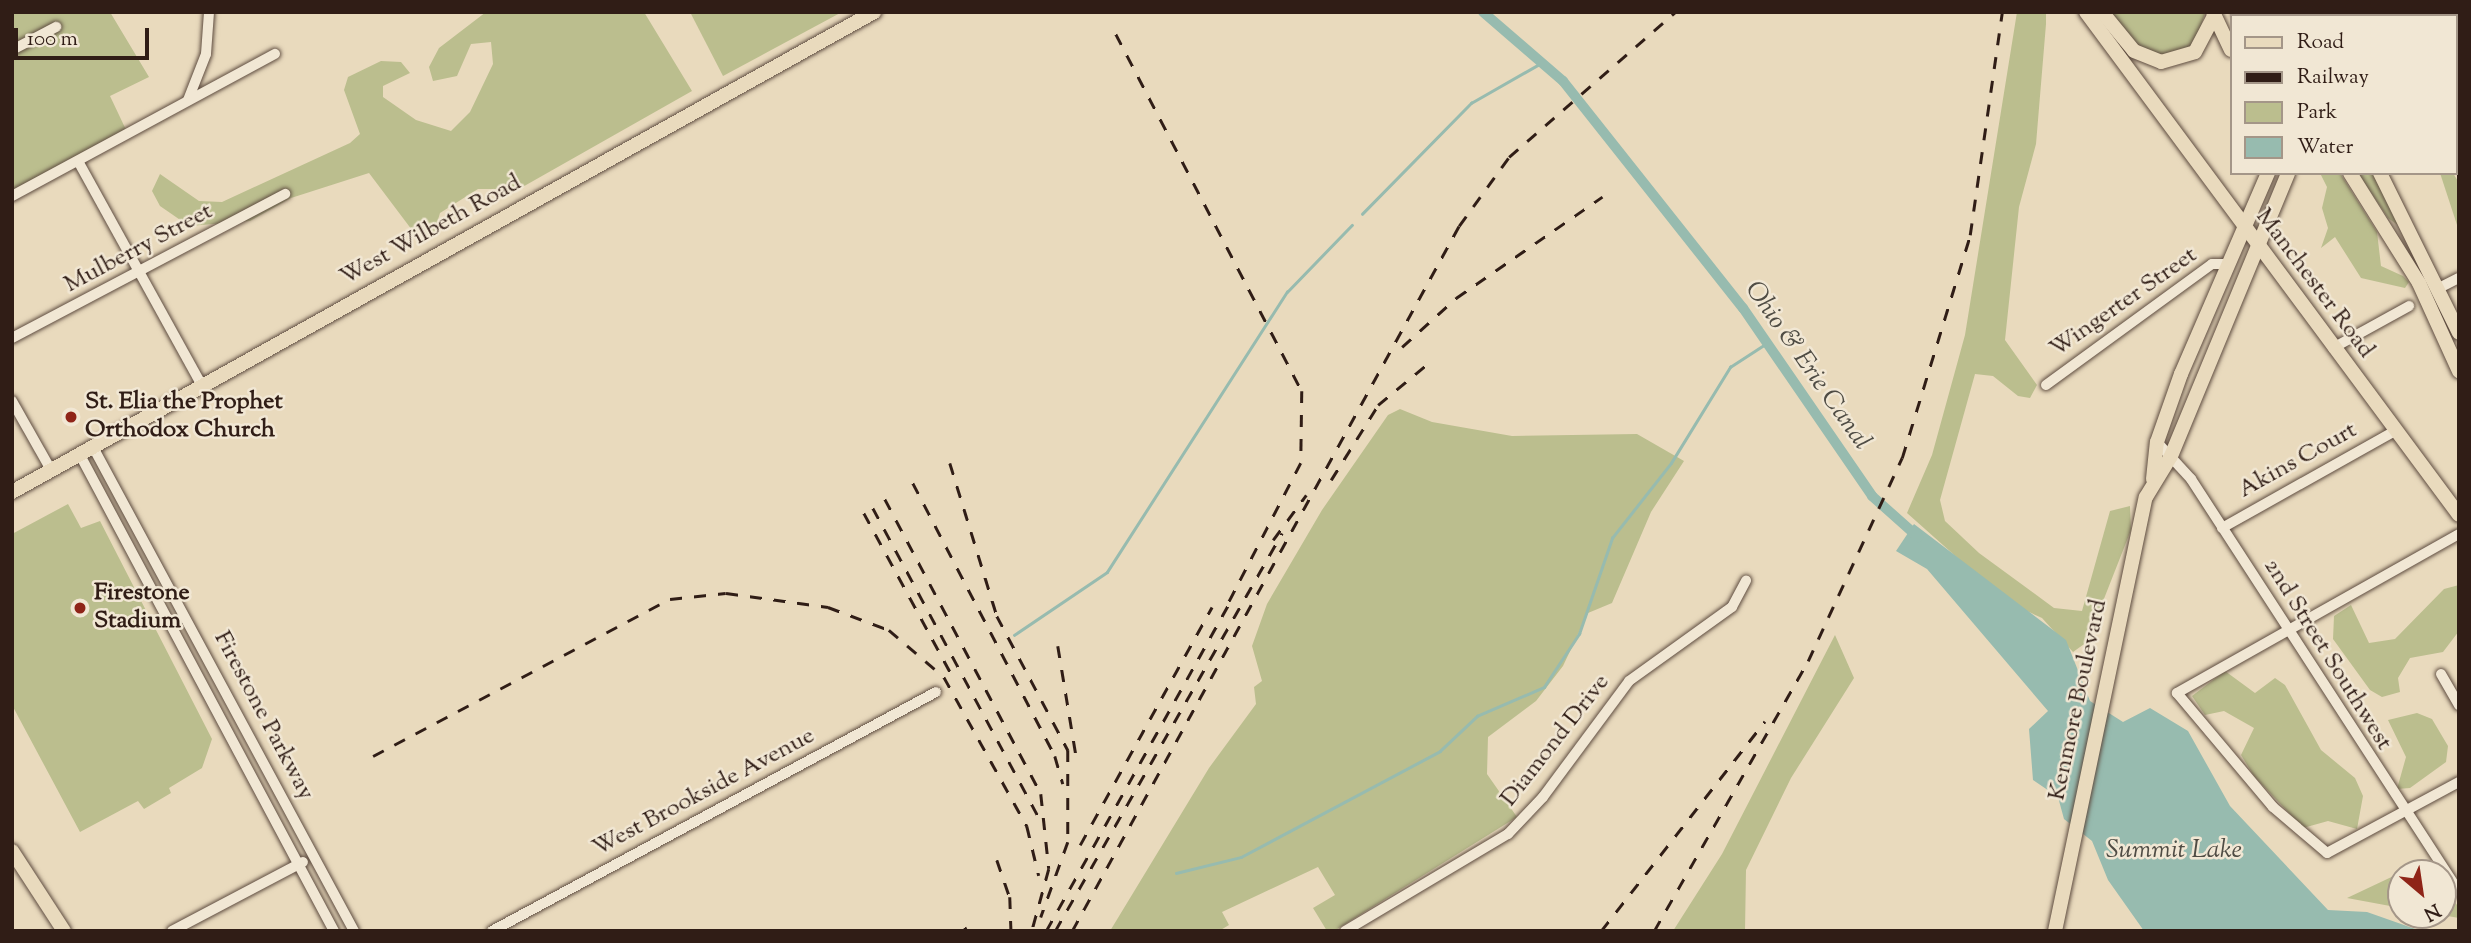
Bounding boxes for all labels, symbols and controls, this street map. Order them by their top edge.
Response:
scale bar [18,14,152,58]
legend [2230,14,2457,175]
text: 100 m [27,25,78,55]
text: Road [2297,28,2344,58]
text: Railway [2297,63,2369,93]
text: Park [2297,98,2337,128]
text: Water [2297,133,2353,163]
street label: West Wilbeth Road [335,169,527,293]
street label: Mulberry Street [60,198,218,300]
street label: Manchester Road [2248,204,2380,364]
street label: Wingerter Street [2045,242,2203,364]
water label: Ohio & Erie Canal [1737,276,1877,456]
place label: St. Elia the Prophet Orthodox Church [85,389,283,445]
marker: St. Elia the Prophet Orthodox Church [63,409,79,425]
street label: Akins Court [2234,417,2362,505]
street label: 2nd Street Southwest [2256,554,2398,756]
place label: Firestone Stadium [94,580,190,636]
street label: Kenmore Boulevard [2044,597,2114,803]
marker: Firestone Stadium [72,600,88,616]
street label: Firestone Parkway [206,627,320,805]
street label: Diamond Drive [1495,669,1617,813]
street label: West Brookside Avenue [588,722,820,864]
water label: Summit Lake [2106,835,2242,867]
north arrow [2387,859,2457,929]
text: N [2418,896,2445,927]

